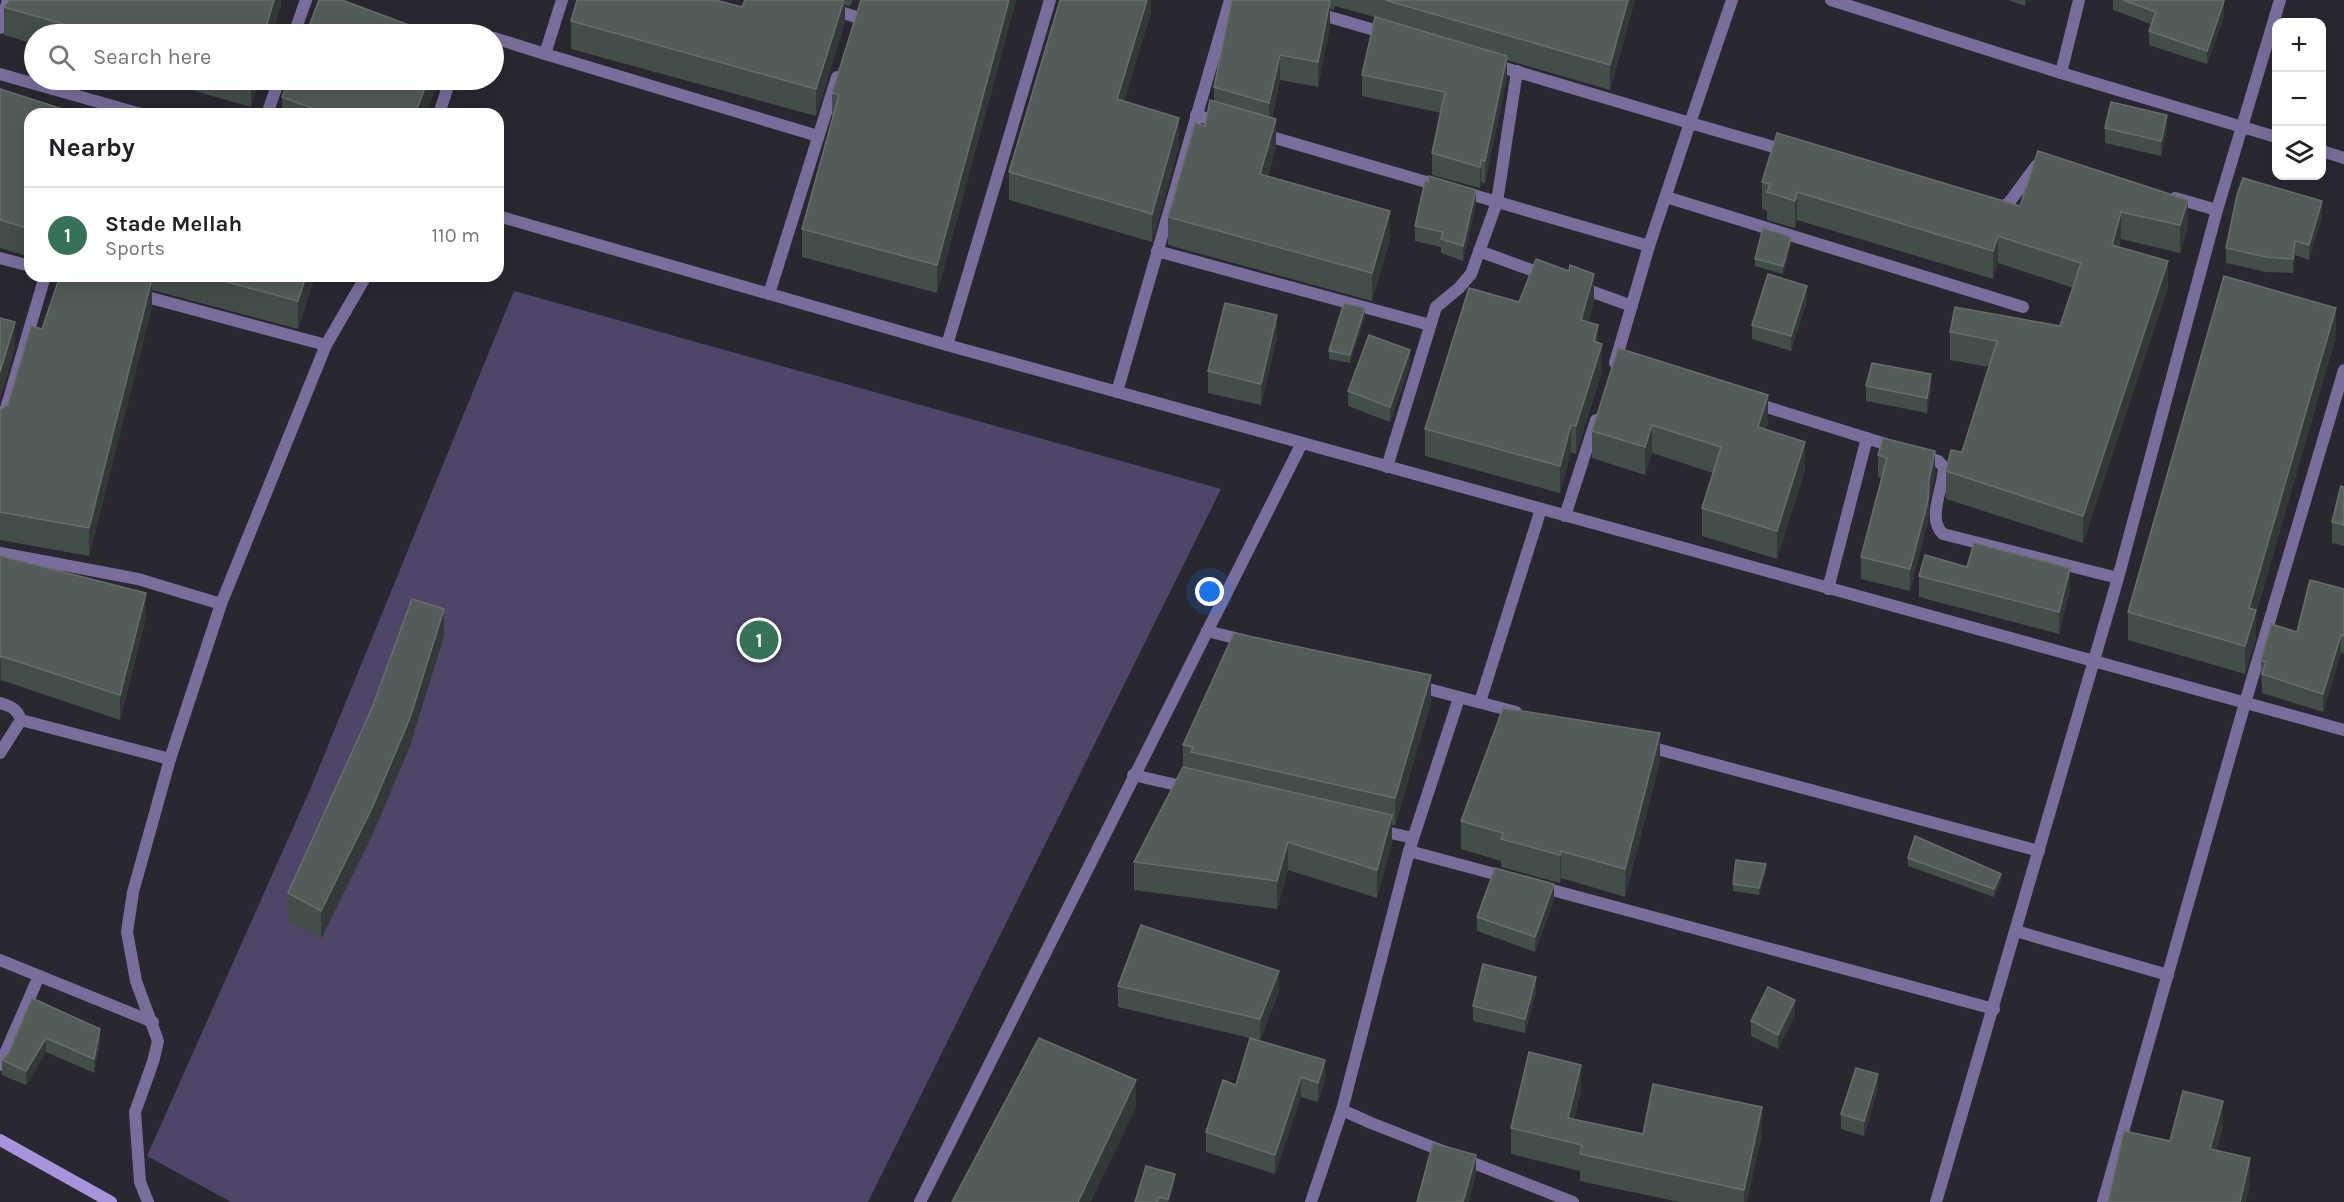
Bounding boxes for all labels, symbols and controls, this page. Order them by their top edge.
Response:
map controls [2272,18,2326,180]
button: + [2272,18,2326,72]
search box [24,24,504,90]
icon: search [45,41,78,74]
text: Search here [93,44,211,70]
button: − [2272,72,2326,126]
button: layers [2272,126,2326,180]
text: Nearby [48,132,135,163]
text: Stade Mellah [105,211,242,237]
text: 1 [64,224,71,247]
text: 110 m [431,224,480,247]
text: Sports [105,237,165,260]
your location [1195,577,1224,606]
pin: 1 [740,618,778,662]

